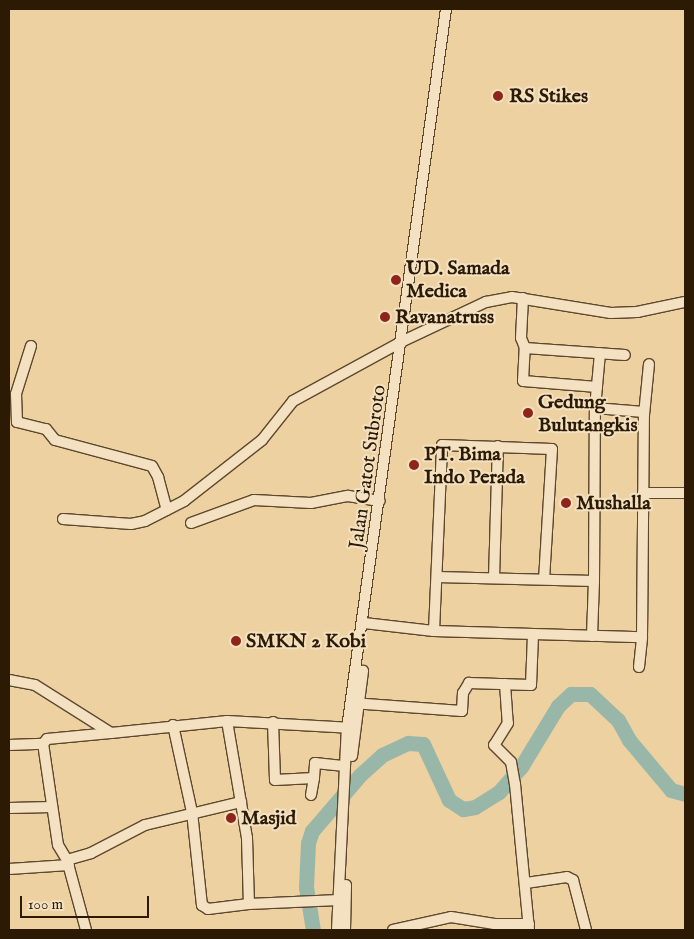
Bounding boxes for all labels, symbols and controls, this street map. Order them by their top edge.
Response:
place label: RS Stikes [509,84,588,108]
marker: RS Stikes [491,89,505,103]
place label: UD. Samada Medica [406,256,510,303]
marker: UD. Samada Medica [390,274,402,286]
place label: Ravanatruss [395,305,494,329]
marker: Ravanatruss [379,311,391,323]
street label: Jalan Gatot Subroto [345,383,391,551]
place label: Gedung Bulutangkis [538,390,637,437]
marker: Gedung Bulutangkis [522,407,534,419]
place label: PT. Bima Indo Perada [424,442,525,489]
marker: PT. Bima Indo Perada [408,459,420,471]
place label: Mushalla [576,491,651,515]
marker: Mushalla [560,497,572,509]
place label: SMKN 2 Kobi [246,629,366,653]
marker: SMKN 2 Kobi [230,635,242,647]
place label: Masjid [241,806,296,830]
marker: Masjid [225,812,237,824]
scale bar [22,886,151,918]
text: 100 m [28,895,63,914]

